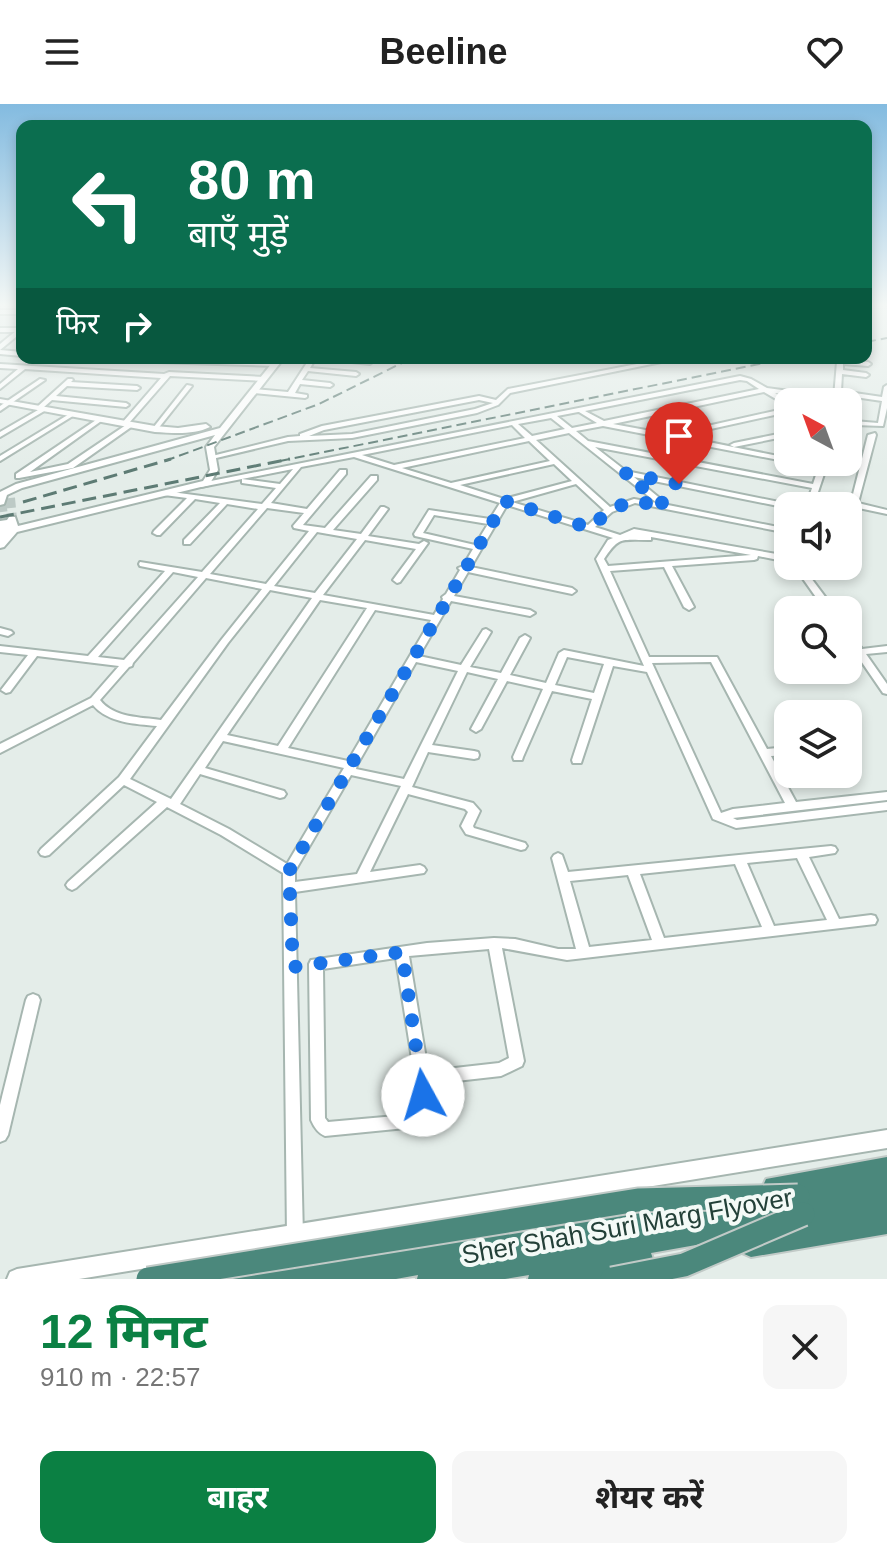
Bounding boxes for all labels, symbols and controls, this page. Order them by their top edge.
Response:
icon: menu [40,30,84,74]
icon: heart [803,30,847,74]
text: Beeline [379,31,508,72]
text: 80 m [188,148,316,211]
icon: left [56,152,160,256]
text: बाएँ मुड़ें [188,214,289,255]
icon: right [115,304,159,348]
text: फिर [56,307,99,340]
north arrow [774,388,862,476]
map controls [774,388,862,788]
pin [645,402,713,484]
icon: arrive [657,414,701,458]
button: sound [774,492,862,580]
button: search [774,596,862,684]
button: layers [774,700,862,788]
position arrow [381,1053,465,1137]
street label: Sher Shah Suri Marg Flyover [459,1182,795,1270]
text: 12 मिनट [40,1305,207,1358]
button: close [763,1305,847,1389]
text: 910 m · 22:57 [40,1362,200,1392]
button: बाहर [40,1451,436,1543]
button: शेयर करें [452,1451,847,1543]

